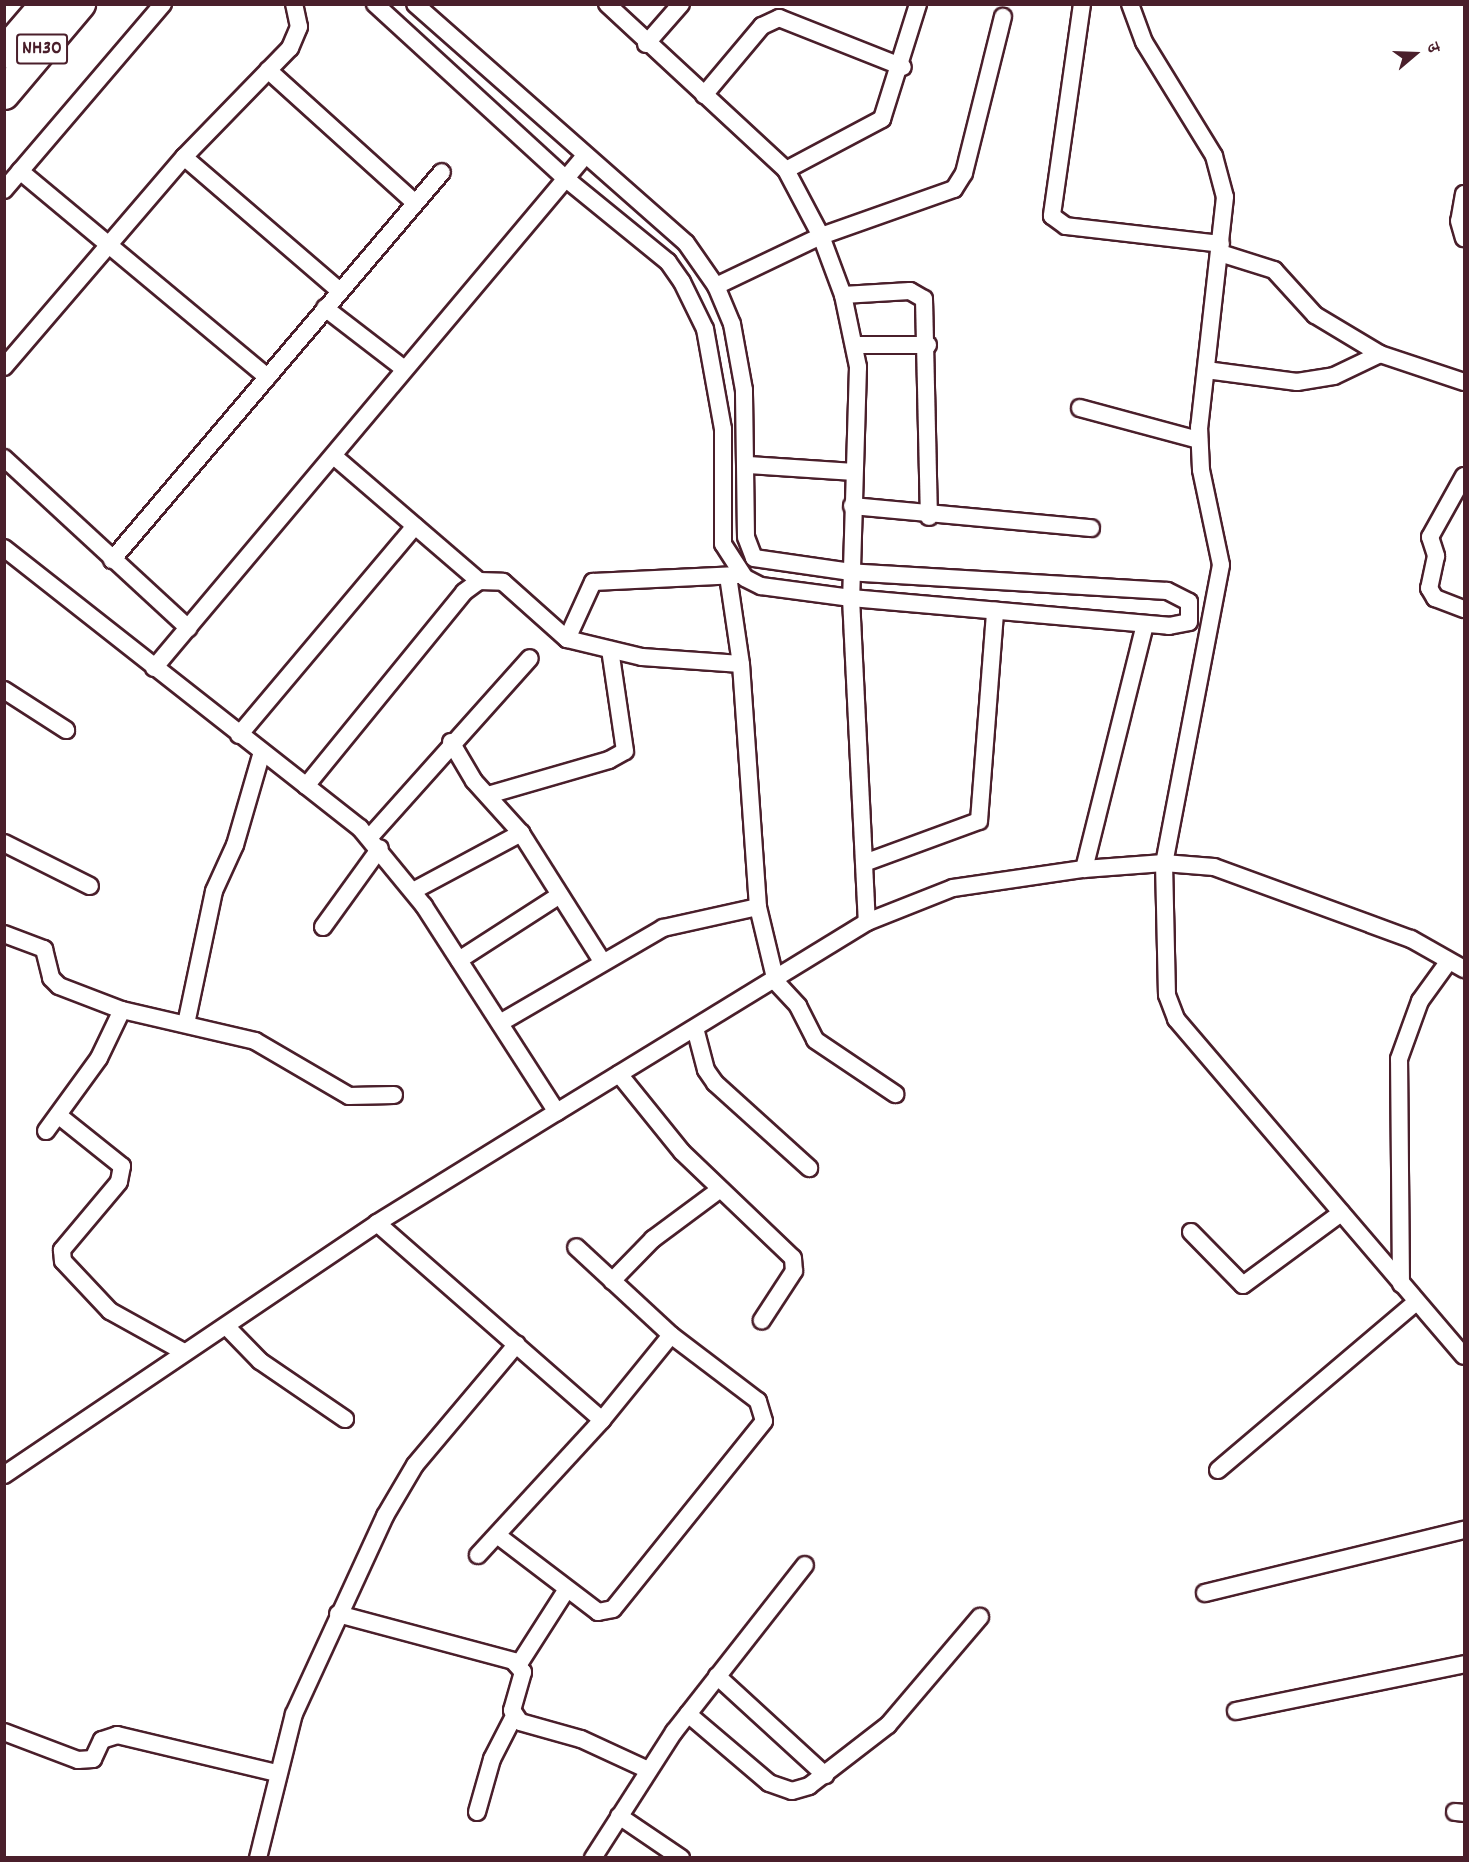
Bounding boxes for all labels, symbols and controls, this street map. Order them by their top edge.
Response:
north arrow [1385,24,1445,84]
road number: NH30 [15,32,69,66]
text: उ [1420,40,1445,56]

